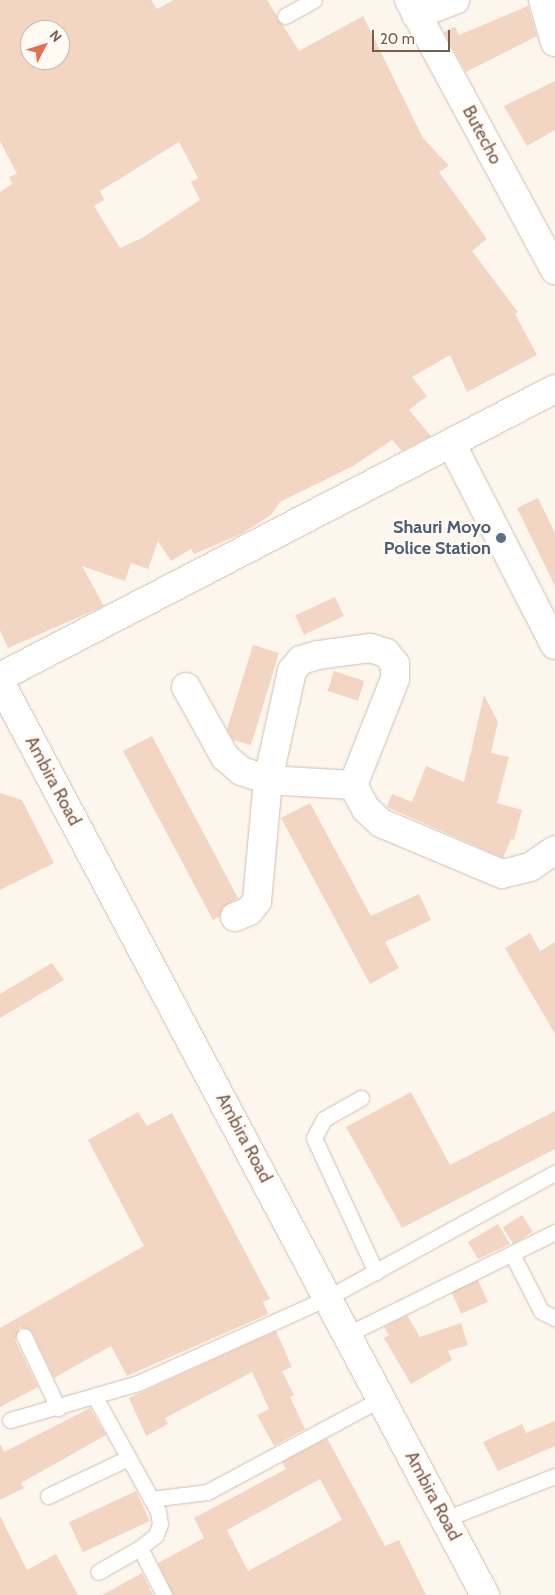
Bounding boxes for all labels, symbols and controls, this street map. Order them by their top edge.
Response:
north arrow [20,20,70,70]
scale bar [375,20,452,52]
text: N [46,26,66,46]
text: 20 m [380,30,415,48]
street label: Butecho [458,102,506,168]
place label: Shauri Moyo Police Station [384,517,491,560]
marker: Shauri Moyo Police Station [495,532,507,544]
street label: Ambira Road [20,733,86,829]
street label: Ambira Road [211,1090,277,1186]
street label: Ambira Road [400,1448,466,1544]

